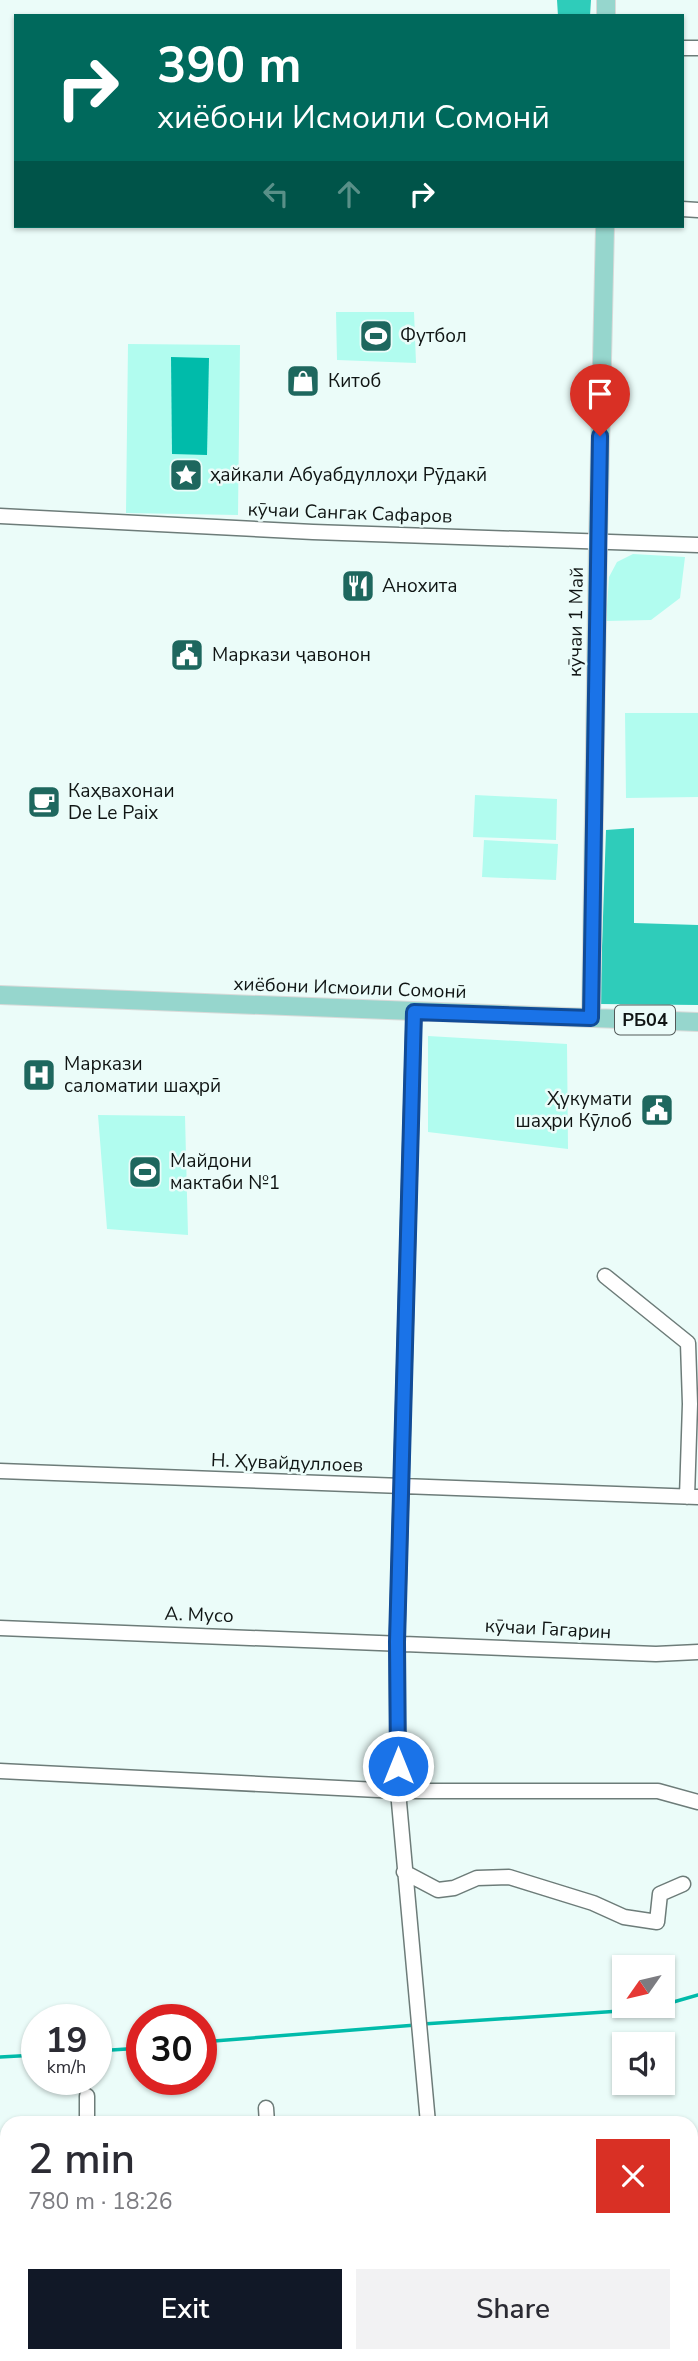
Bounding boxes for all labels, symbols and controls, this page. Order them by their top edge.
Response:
text: 390 m [157,32,301,99]
icon: right [42,42,133,133]
text: хиёбони Исмоили Сомонӣ [157,96,550,139]
icon: left [257,175,295,213]
icon: ahead [330,175,368,213]
icon: right [403,175,441,213]
sports icon: Футбол [357,317,395,355]
place label: Футбол [400,323,467,349]
shop icon: Китоб [284,362,322,400]
pin [570,364,630,436]
place label: Китоб [328,368,381,394]
icon: arrive [581,375,619,413]
place icon: ҳайкали Абуабдуллоҳи Рӯдакӣ [167,456,205,494]
place label: ҳайкали Абуабдуллоҳи Рӯдакӣ [210,462,487,488]
street label: кӯчаи Сангак Сафаров [247,496,453,530]
restaurant icon: Анохита [339,567,377,605]
street label: кӯчаи 1 Май [562,567,590,677]
place label: Анохита [382,573,458,599]
public building icon: Маркази ҷавонон [168,636,206,674]
place label: Маркази ҷавонон [212,642,371,668]
place label: Каҳвахонаи De Le Paix [68,778,175,826]
cafe icon: Каҳвахонаи De Le Paix [25,783,63,821]
street label: хиёбони Исмоили Сомонӣ [233,971,467,1005]
road number: РБ04 [615,1006,675,1035]
place label: Маркази саломатии шаҳрӣ [64,1051,221,1099]
hospital icon: Маркази саломатии шаҳрӣ [20,1056,58,1094]
place label: Ҳукумати шаҳри Кӯлоб [516,1086,632,1134]
public building icon: Ҳукумати шаҳри Кӯлоб [638,1091,676,1129]
place label: Майдони мактаби №1 [170,1148,280,1196]
sports icon: Майдони мактаби №1 [126,1153,164,1191]
street label: Н. Ҳувайдуллоев [211,1447,363,1479]
street label: А. Мусо [164,1601,234,1629]
street label: кӯчаи Гагарин [484,1613,612,1645]
position arrow [361,1729,435,1803]
north arrow [612,1955,676,2018]
map controls [612,1955,675,2095]
speed limit sign: 30 [126,2004,217,2095]
text: 19 [45,2017,88,2064]
button: sound [612,2032,675,2095]
text: km/h [47,2055,86,2079]
text: 2 min [28,2131,135,2188]
button: close [596,2139,670,2213]
text: 780 m · 18:26 [28,2186,173,2217]
button: Exit [28,2269,342,2349]
button: Share [356,2269,670,2349]

